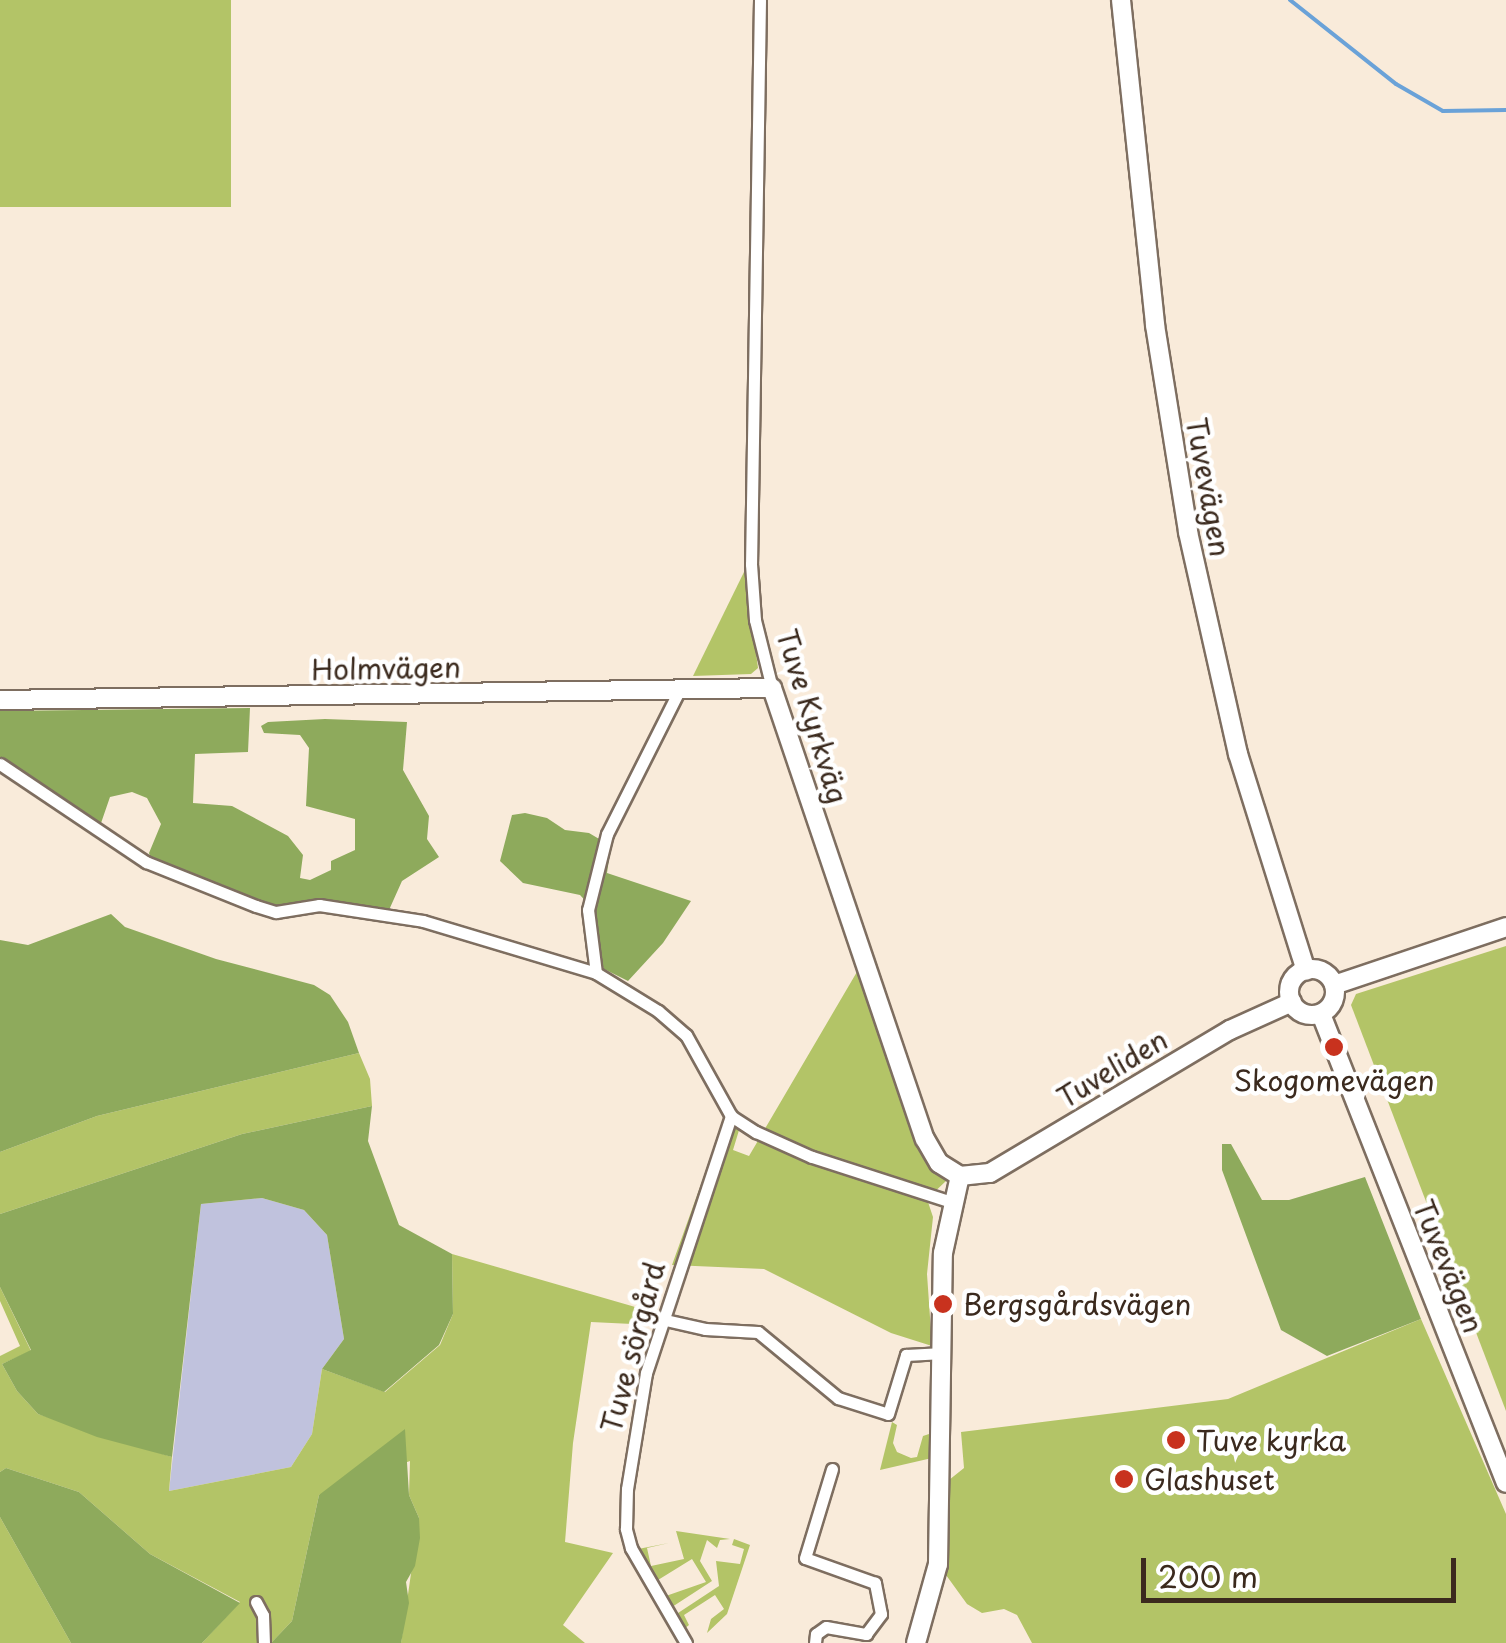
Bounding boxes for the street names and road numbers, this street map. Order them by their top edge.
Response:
street label: Tuvevägen [1180,415,1238,559]
street label: Tuve Kyrkväg [770,624,856,808]
street label: Holmvägen [311,650,461,686]
street label: Tuveliden [1051,1022,1173,1114]
street label: Tuvevägen [1407,1195,1491,1337]
street label: Tuve sörgård [593,1259,671,1435]

